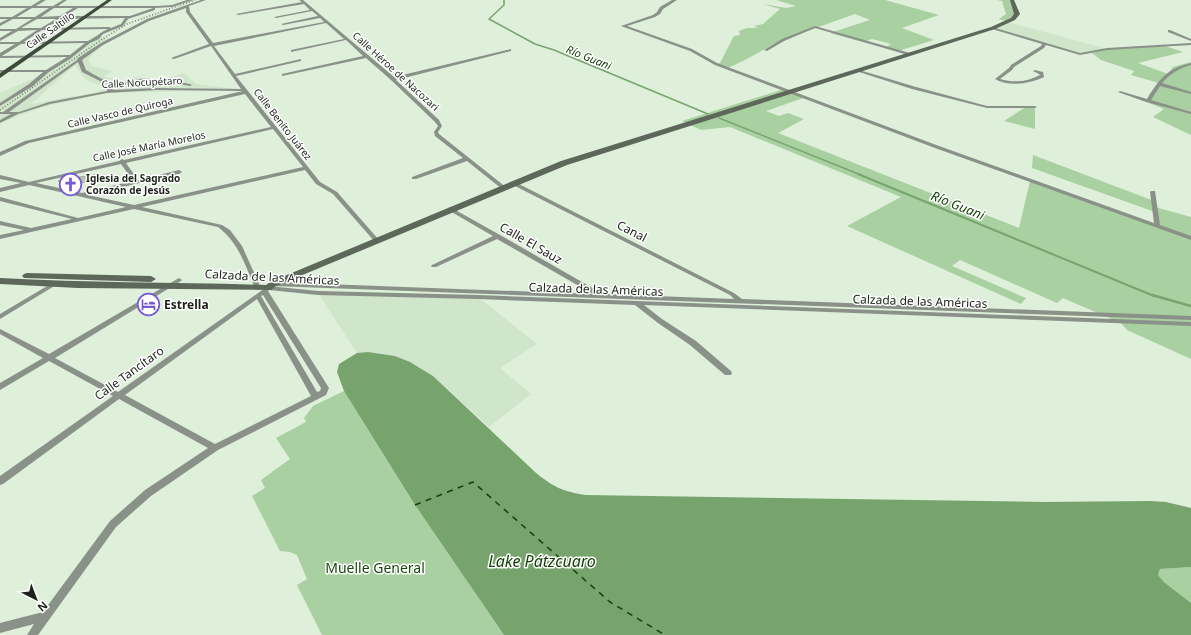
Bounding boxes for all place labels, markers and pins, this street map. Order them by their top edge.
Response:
church icon: Iglesia del Sagrado Corazón de Jesús [58,171,84,197]
place label: Iglesia del Sagrado Corazón de Jesús [86,171,180,197]
hotel icon: Estrella [135,291,161,317]
place label: Estrella [164,296,209,313]

